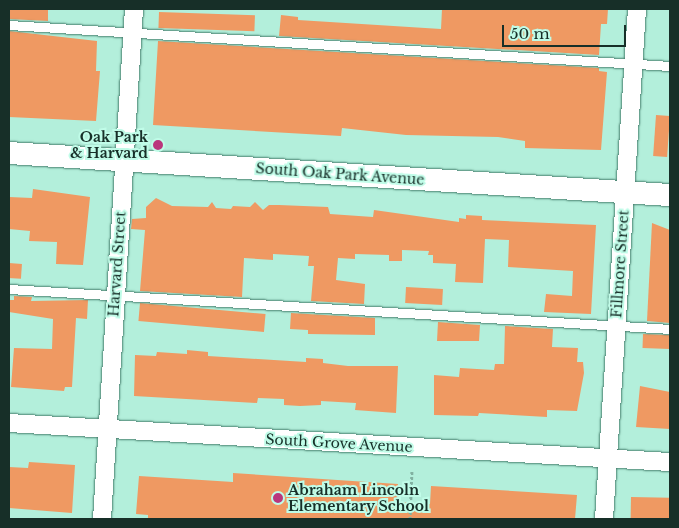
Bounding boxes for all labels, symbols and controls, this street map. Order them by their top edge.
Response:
scale bar [504,15,628,47]
text: 50 m [510,24,550,43]
place label: Oak Park & Harvard [70,129,148,162]
marker: Oak Park & Harvard [152,139,164,151]
street label: South Oak Park Avenue [255,160,425,188]
street label: Fillmore Street [608,209,632,319]
street label: Harvard Street [105,211,129,317]
street label: South Grove Avenue [265,431,413,455]
place label: Abraham Lincoln Elementary School [288,482,429,514]
marker: Abraham Lincoln Elementary School [272,492,284,504]

